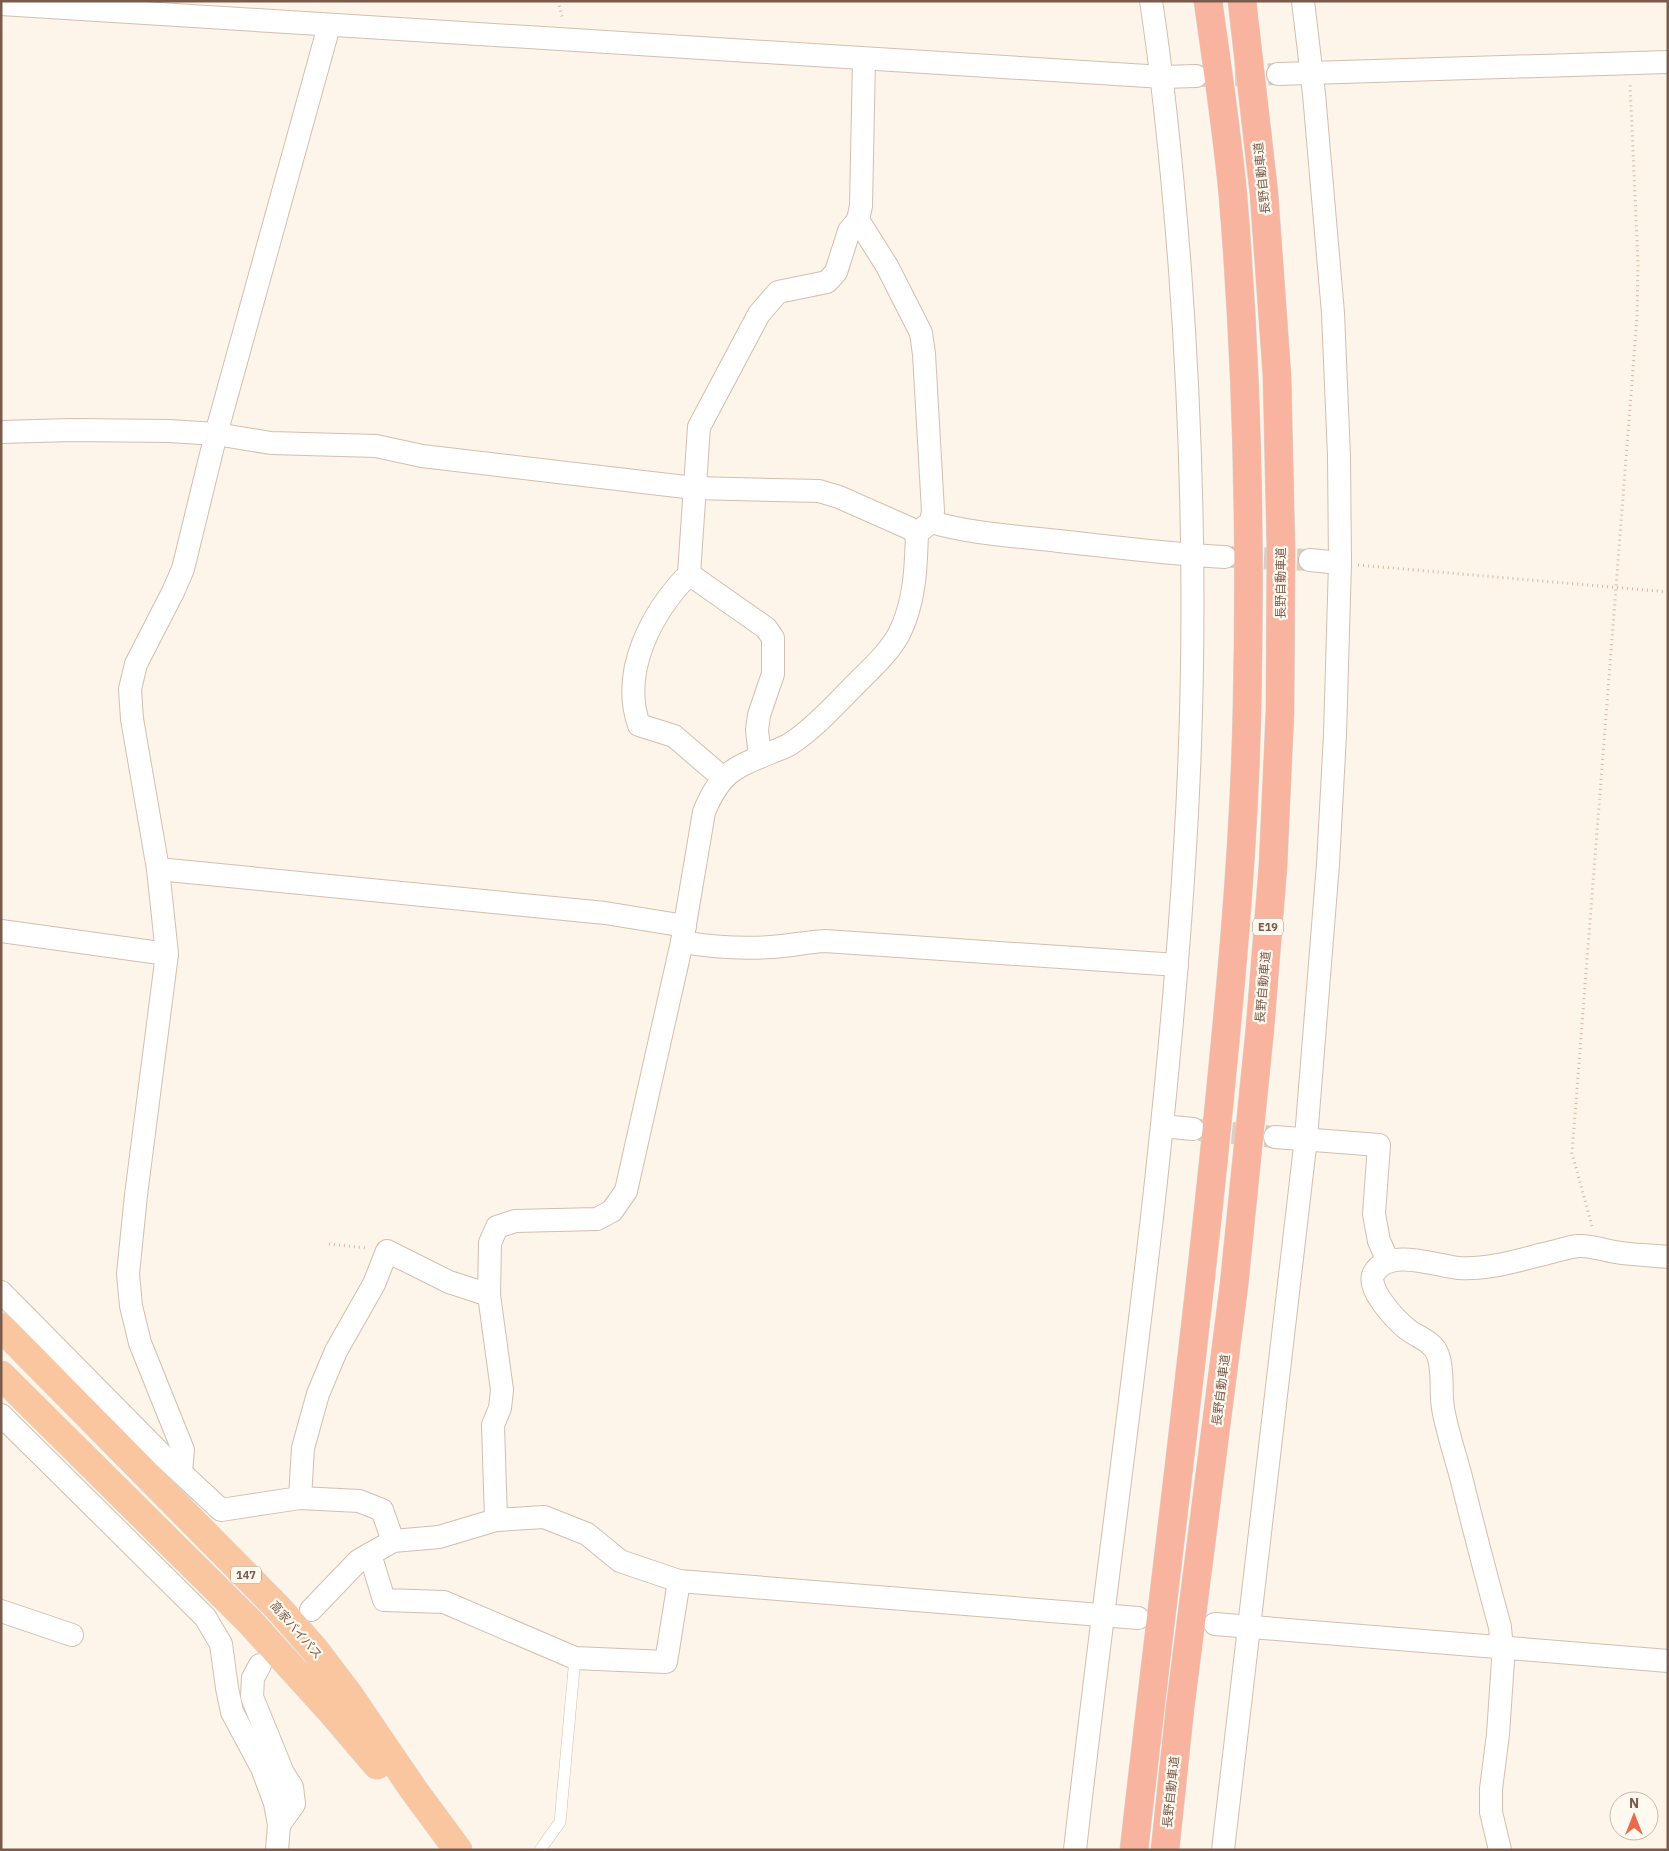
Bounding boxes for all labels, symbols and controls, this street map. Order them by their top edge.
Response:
street label: 長野自動車道 [1250,141,1273,215]
street label: 長野自動車道 [1273,547,1288,619]
road number: E19 [1253,919,1283,936]
street label: 長野自動車道 [1252,950,1273,1023]
street label: 長野自動車道 [1209,1353,1232,1427]
road number: 147 [231,1566,261,1584]
street label: 高家バイパス [267,1598,326,1662]
street label: 長野自動車道 [1159,1755,1182,1829]
north arrow [1609,1791,1659,1841]
text: N [1629,1794,1639,1812]

